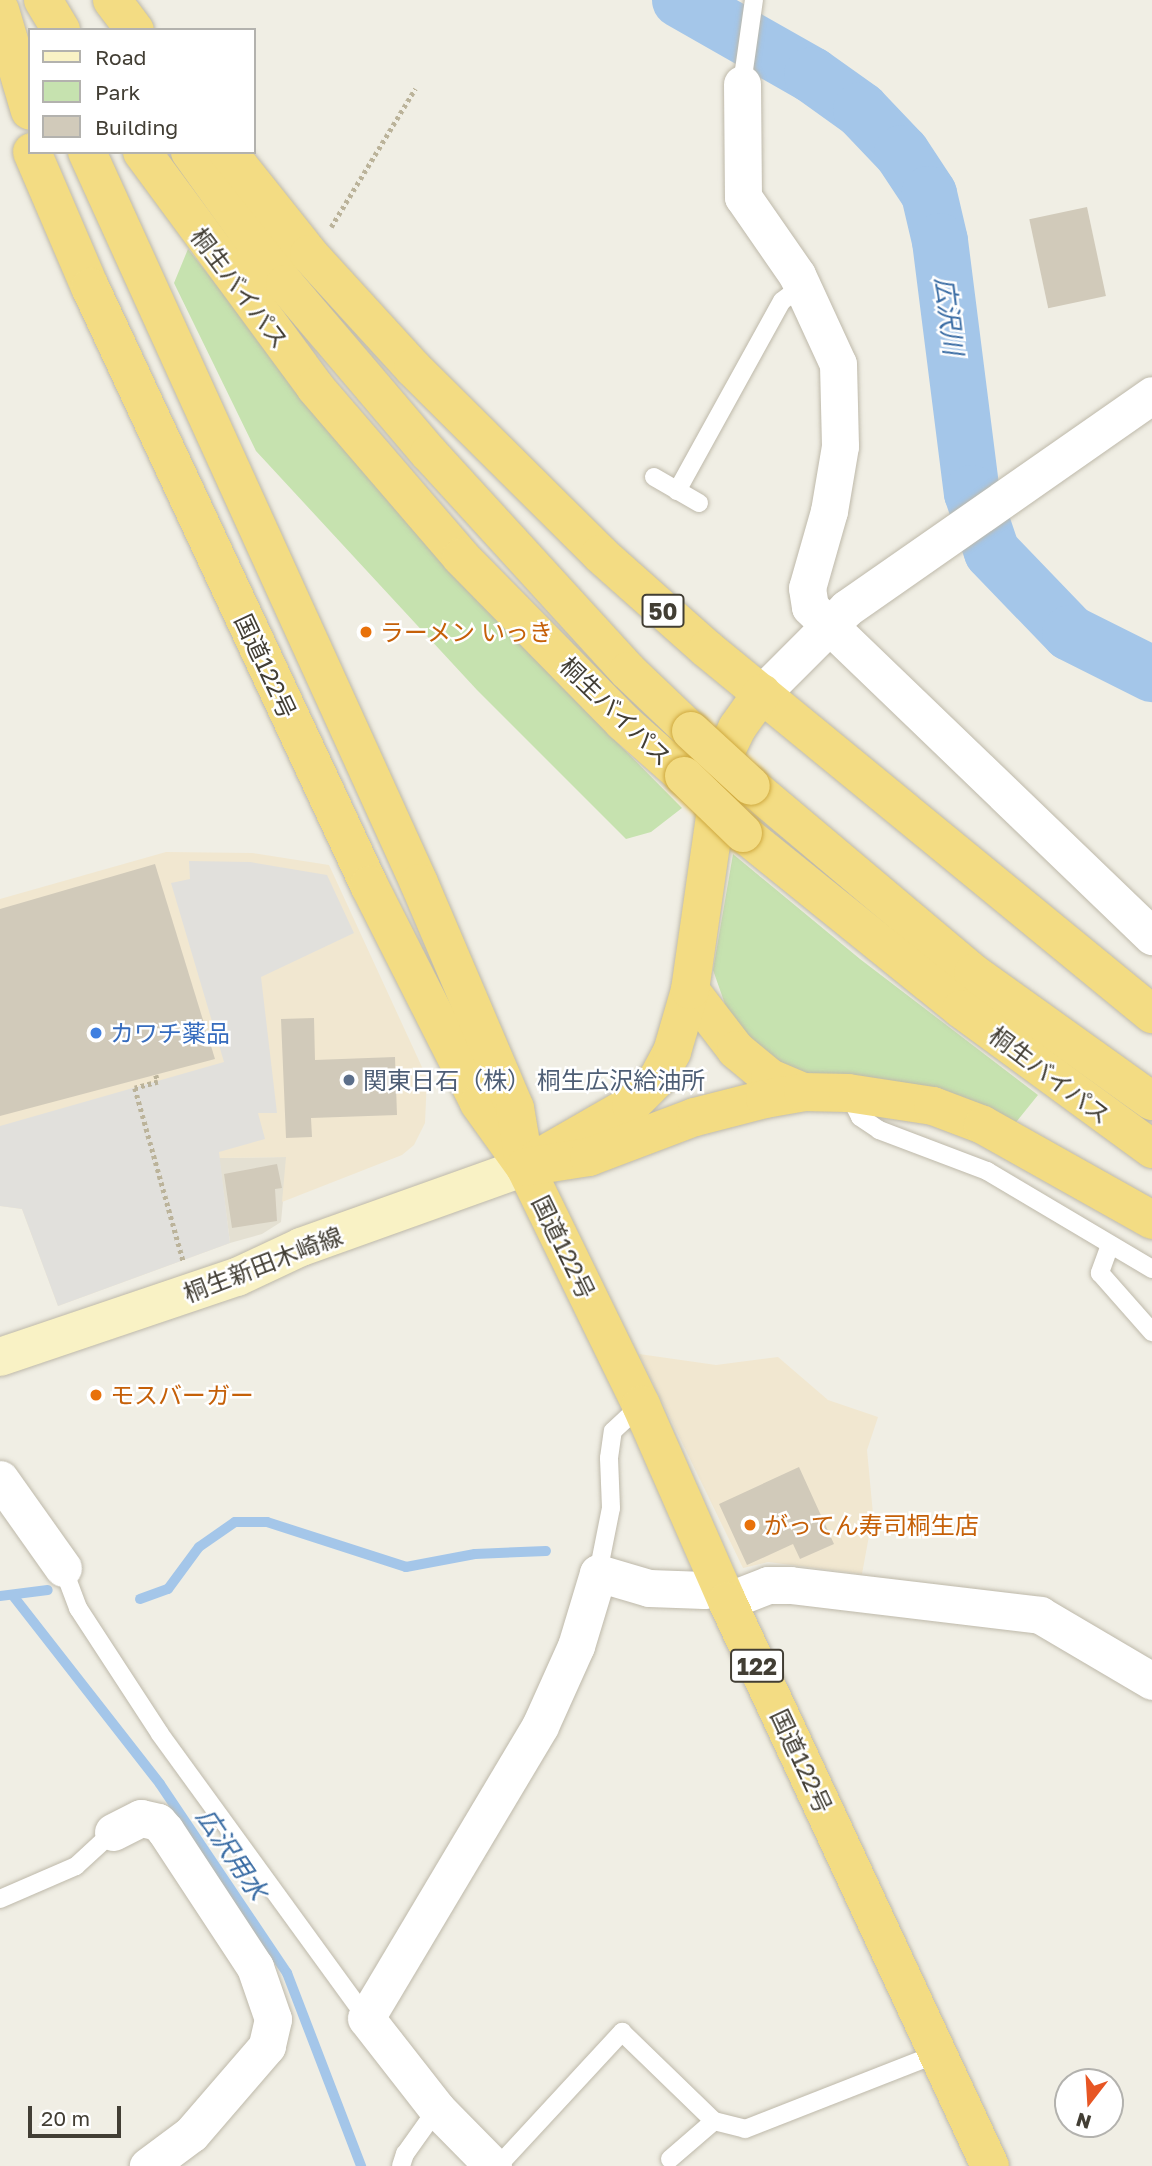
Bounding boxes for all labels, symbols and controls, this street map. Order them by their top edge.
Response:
legend [28,28,256,154]
text: Road [95,44,146,70]
text: Park [95,79,140,105]
text: Building [95,114,178,140]
street label: 桐生バイパス [185,222,295,354]
water label: 広沢川 [929,275,969,357]
road number: 50 [640,592,686,631]
street label: 国道122号 [229,609,303,723]
place label: ラーメン いっき [380,618,554,646]
marker: ラーメン いっき [358,624,374,640]
street label: 桐生バイパス [554,651,678,771]
place label: カワチ薬品 [110,1019,230,1047]
street label: 桐生バイパス [984,1020,1116,1130]
marker: カワチ薬品 [88,1025,104,1041]
place label: 関東日石（株） 桐生広沢給油所 [363,1066,705,1094]
marker: 関東日石（株） 桐生広沢給油所 [341,1072,357,1088]
street label: 国道122号 [527,1191,601,1303]
street label: 桐生新田木崎線 [179,1220,347,1308]
place label: モスバーガー [110,1381,254,1409]
marker: モスバーガー [88,1387,104,1403]
place label: がってん寿司桐生店 [764,1511,980,1539]
marker: がってん寿司桐生店 [742,1517,758,1533]
road number: 122 [729,1646,785,1686]
street label: 国道122号 [765,1704,839,1818]
water label: 広沢用水 [190,1802,274,1906]
north arrow [1054,2068,1124,2138]
scale bar [32,2092,124,2136]
text: 20 m [41,2105,90,2131]
text: N [1073,2109,1094,2135]

